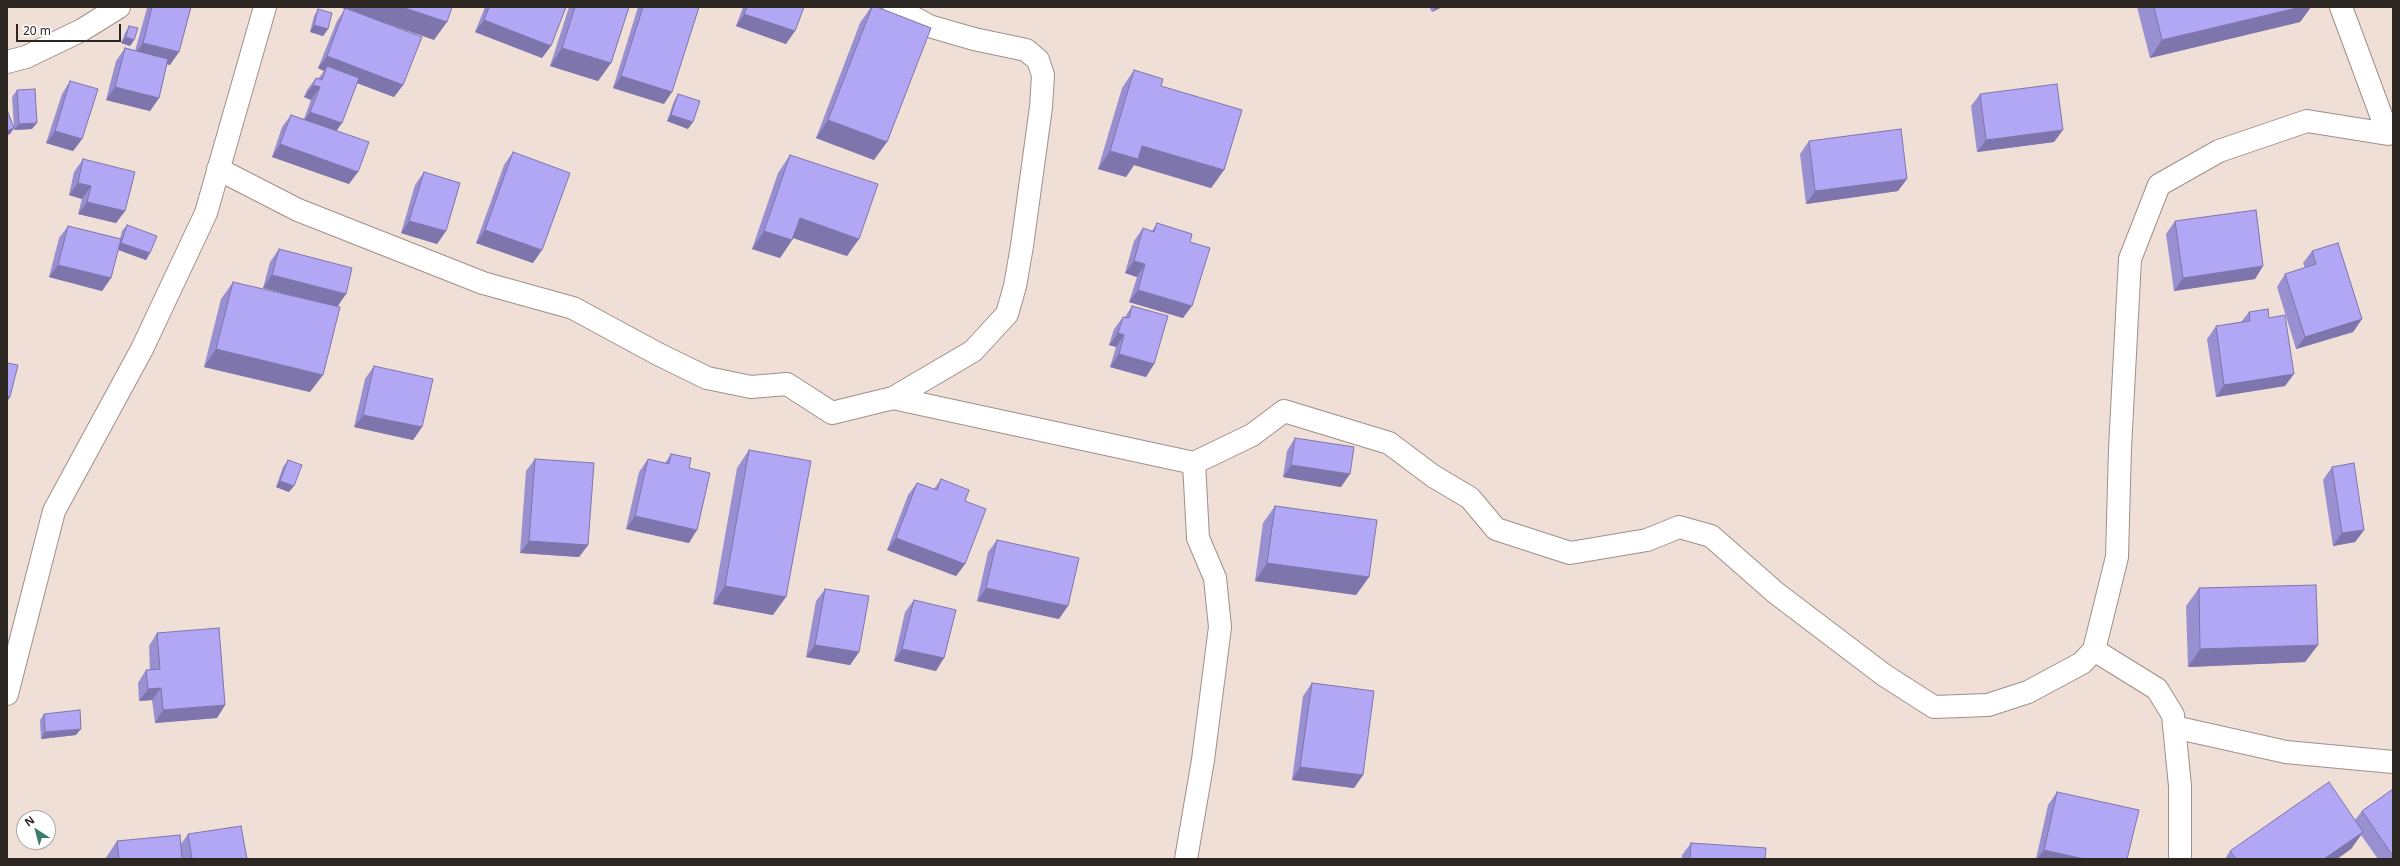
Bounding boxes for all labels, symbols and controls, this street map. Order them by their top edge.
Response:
scale bar [18,16,123,42]
text: 20 m [23,22,51,39]
north arrow [16,810,56,850]
text: N [21,812,37,829]

